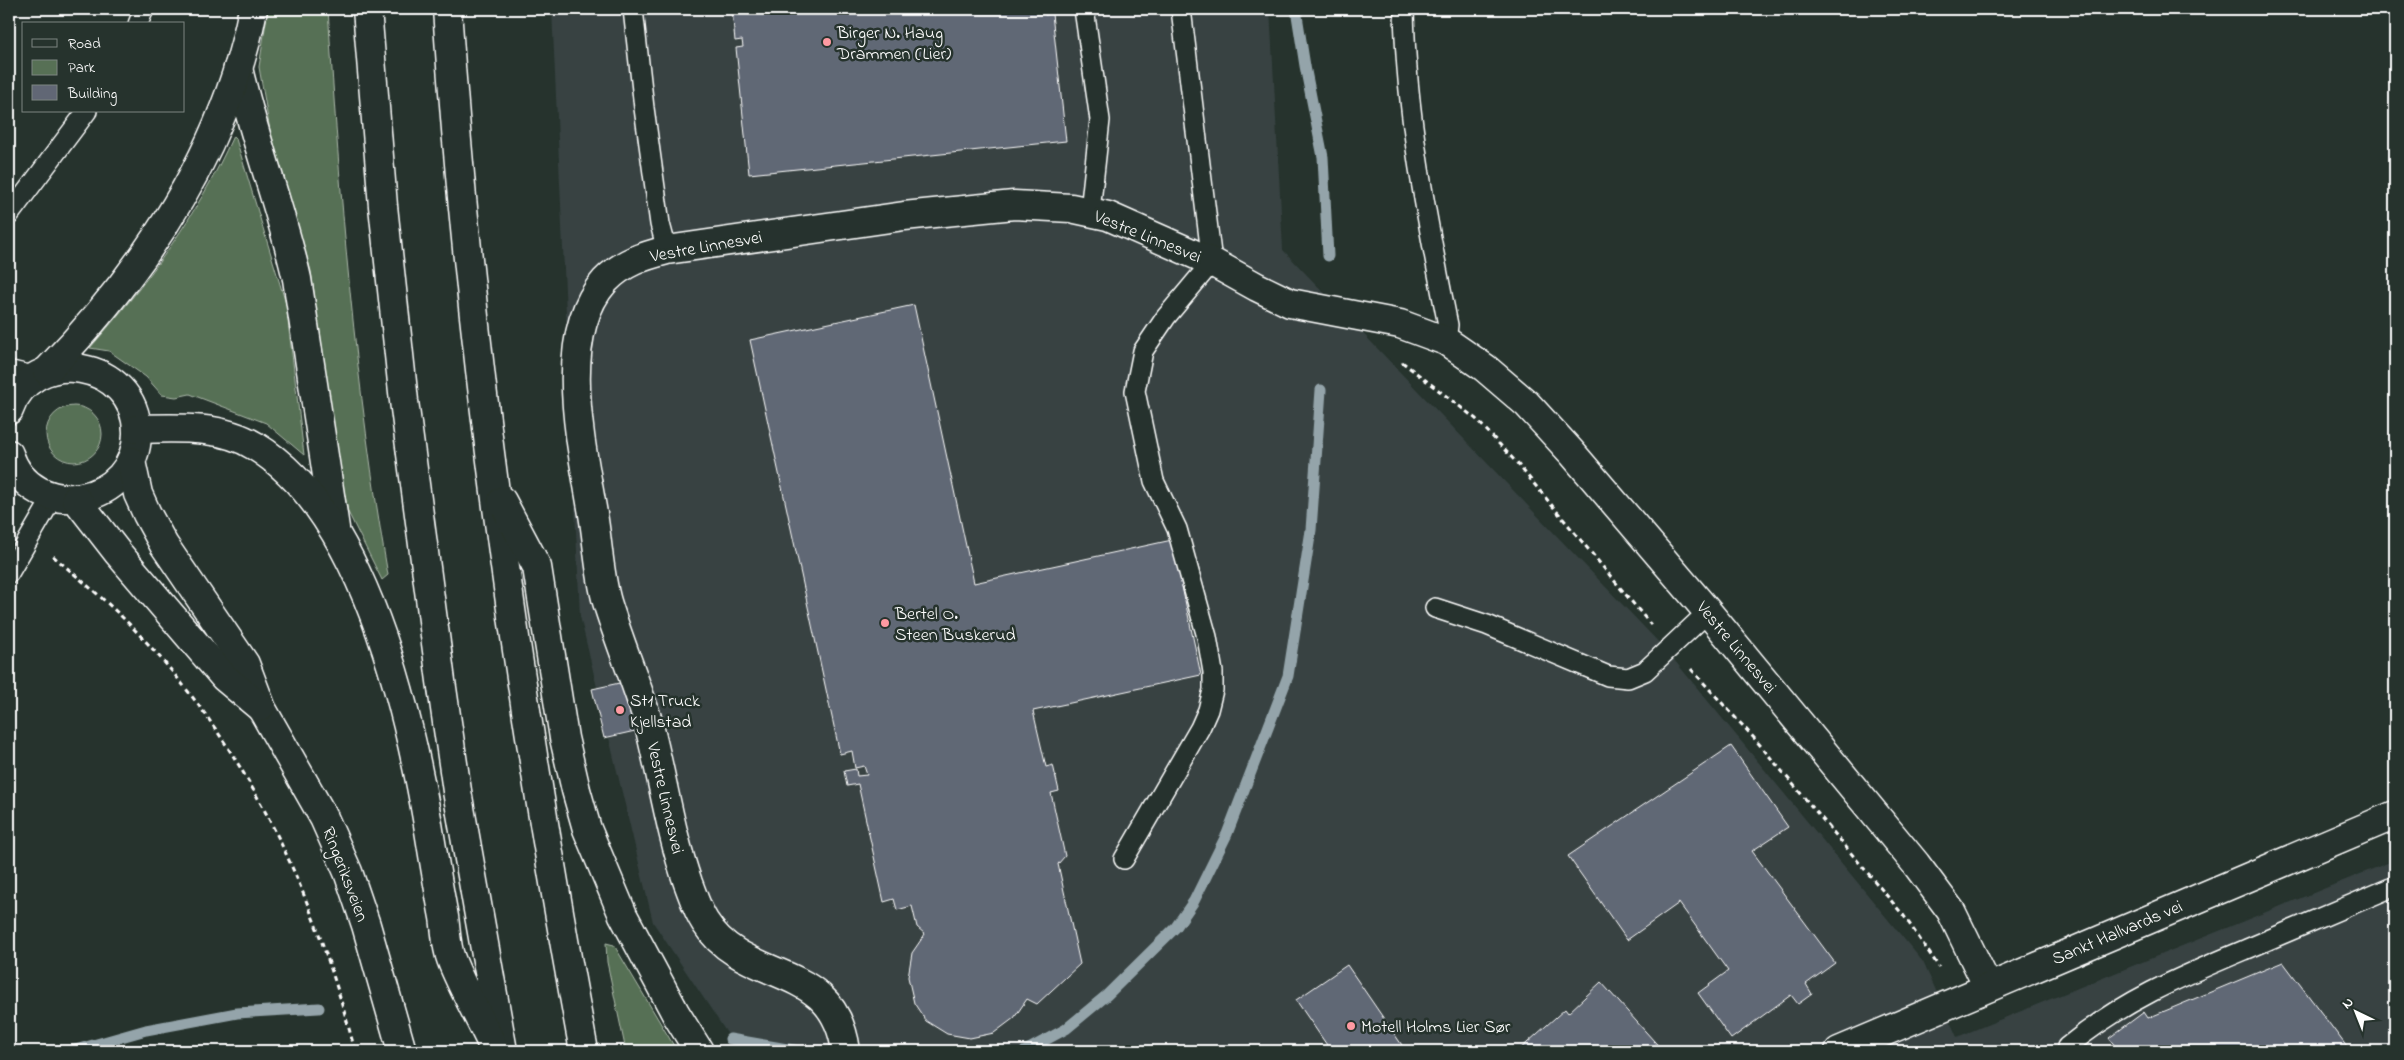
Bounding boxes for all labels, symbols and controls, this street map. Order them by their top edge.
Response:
place label: Birger N. Haug Drammen (Lier) [836,21,951,68]
legend [22,22,185,112]
text: Road [68,33,101,55]
marker: Birger N. Haug Drammen (Lier) [821,36,833,48]
text: Park [68,57,96,79]
text: Building [67,83,117,106]
street label: Vestre Linnesvei [1089,204,1205,271]
street label: Vestre Linnesvei [647,225,765,271]
street label: Vestre Linnesvei [1688,596,1782,700]
place label: Bertel O. Steen Buskerud [894,602,1016,649]
marker: Bertel O. Steen Buskerud [879,617,891,629]
place label: St1 Truck Kjellstad [630,689,700,736]
marker: St1 Truck Kjellstad [614,704,626,716]
street label: Vestre Linnesvei [638,739,689,857]
street label: Ringeriksveien [313,823,374,926]
street label: Sankt Hallvards vei [2048,895,2187,973]
north arrow [2332,988,2382,1038]
text: N [2338,993,2359,1014]
place label: Motell Holms Lier Sør [1361,1015,1511,1041]
marker: Motell Holms Lier Sør [1345,1020,1357,1032]

